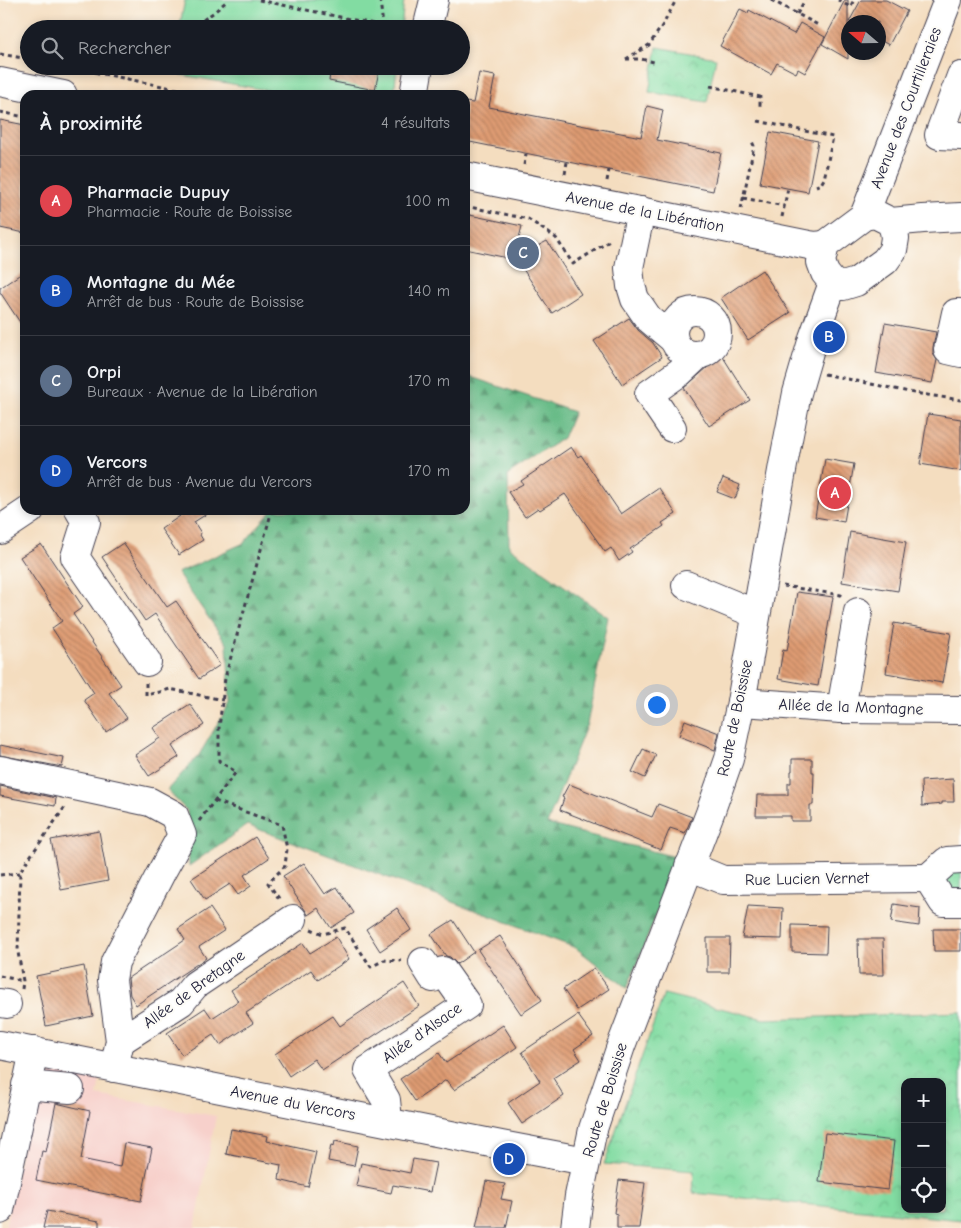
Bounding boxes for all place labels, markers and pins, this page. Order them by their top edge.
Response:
pin: C [507,234,539,272]
pin: B [813,318,845,356]
pin: A [819,474,851,512]
pin: D [493,1140,525,1178]

